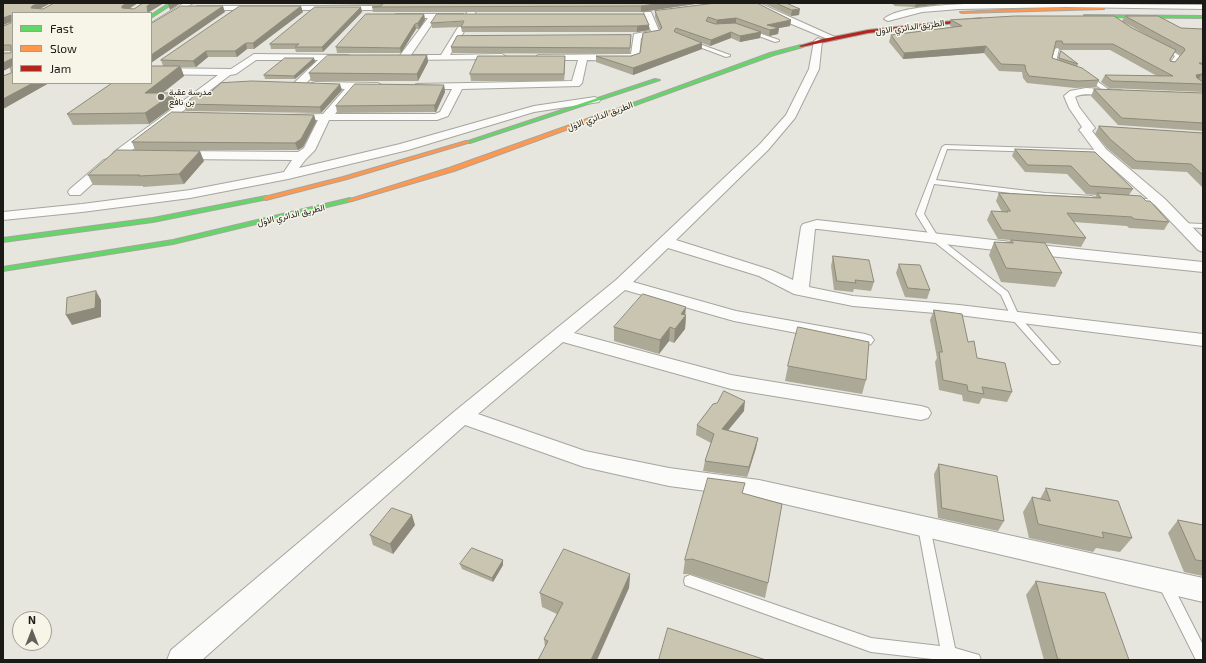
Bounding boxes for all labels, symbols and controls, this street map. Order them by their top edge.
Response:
legend [12,12,152,84]
street label: الطريق الدائري الاول [875,17,945,37]
text: Fast [50,21,73,35]
text: Slow [50,41,77,55]
text: Jam [50,61,71,75]
place label: مدرسة عقبة بن نافع [169,87,212,108]
marker: مدرسة عقبة بن نافع [156,92,166,102]
street label: الطريق الدائري الاول [566,99,634,133]
street label: الطريق الدائري الاول [256,202,326,228]
north arrow [12,611,52,651]
text: N [28,613,36,626]

